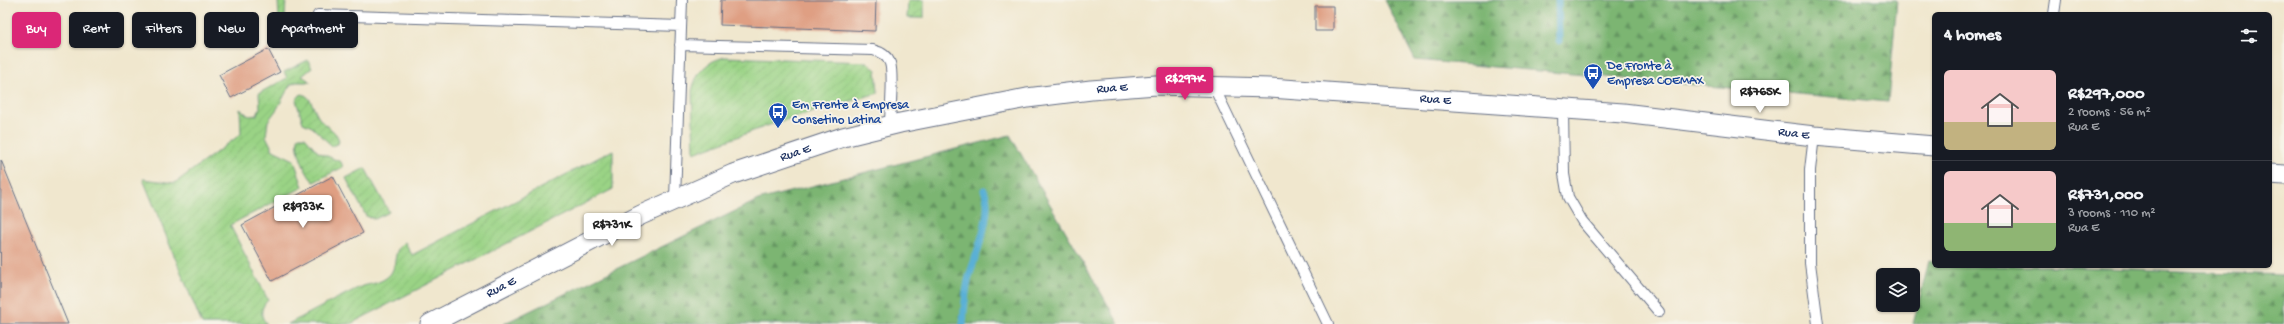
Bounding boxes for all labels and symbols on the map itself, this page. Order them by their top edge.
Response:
place label: De Fronte à Empresa COEMAX [1606,59,1705,89]
bus stop icon: De Fronte à Empresa COEMAX [1582,62,1604,90]
pin: R$297K [1152,67,1218,101]
street label: Rua E [1096,80,1129,97]
pin: R$765K [1727,80,1793,114]
street label: Rua E [1419,91,1453,108]
place label: Em Frente à Empresa Consetino Latina [792,98,910,128]
bus stop icon: Em Frente à Empresa Consetino Latina [767,101,789,129]
street label: Rua E [1777,124,1811,143]
street label: Rua E [778,141,813,165]
pin: R$933K [270,195,336,229]
pin: R$731K [579,213,645,247]
street label: Rua E [484,273,519,301]

